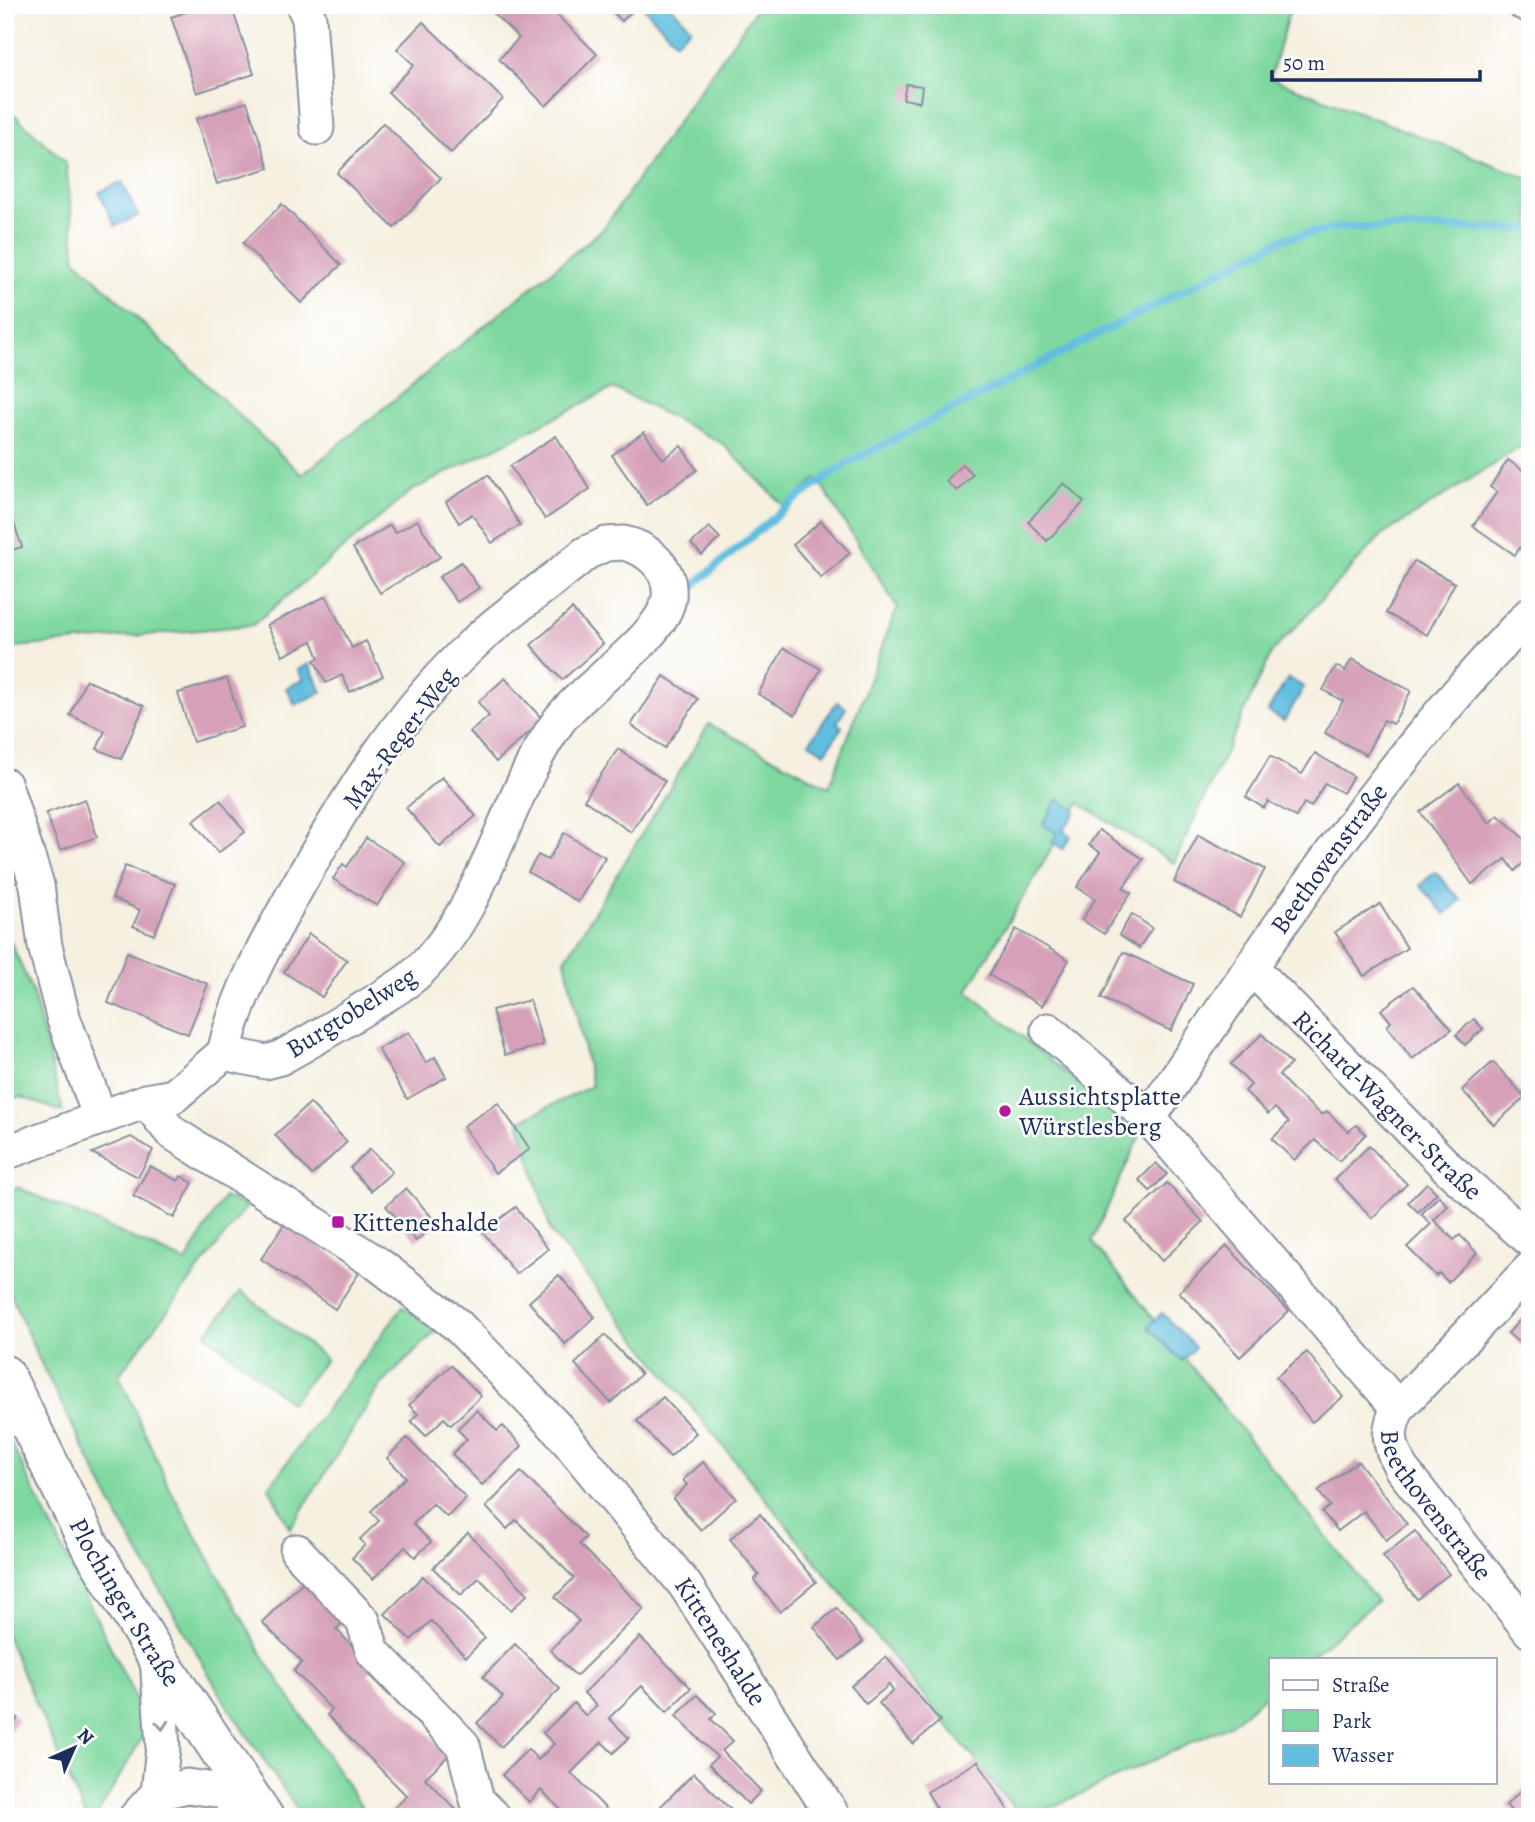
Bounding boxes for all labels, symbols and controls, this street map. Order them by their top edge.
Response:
scale bar [1272,38,1481,82]
text: 50 m [1283,49,1325,77]
street label: Max-Reger-Weg [334,660,464,817]
street label: Beethovenstraße [1262,776,1396,941]
street label: Burgtobelweg [279,958,423,1066]
street label: Richard-Wagner-Straße [1285,1002,1489,1208]
place label: Aussichtsplatte Würstlesberg [1018,1079,1181,1144]
marker: Aussichtsplatte Würstlesberg [997,1103,1013,1119]
place label: Kitteneshalde [352,1205,499,1240]
marker: Kitteneshalde [330,1214,346,1230]
street label: Beethovenstraße [1372,1429,1500,1588]
street label: Plochinger Straße [61,1512,189,1694]
street label: Kitteneshalde [666,1570,775,1713]
legend [1269,1658,1496,1784]
text: Straße [1332,1671,1390,1699]
text: Park [1332,1707,1372,1735]
north arrow [38,1714,108,1784]
one-way arrow [154,1720,169,1731]
text: N [71,1723,100,1751]
text: Wasser [1331,1741,1394,1769]

